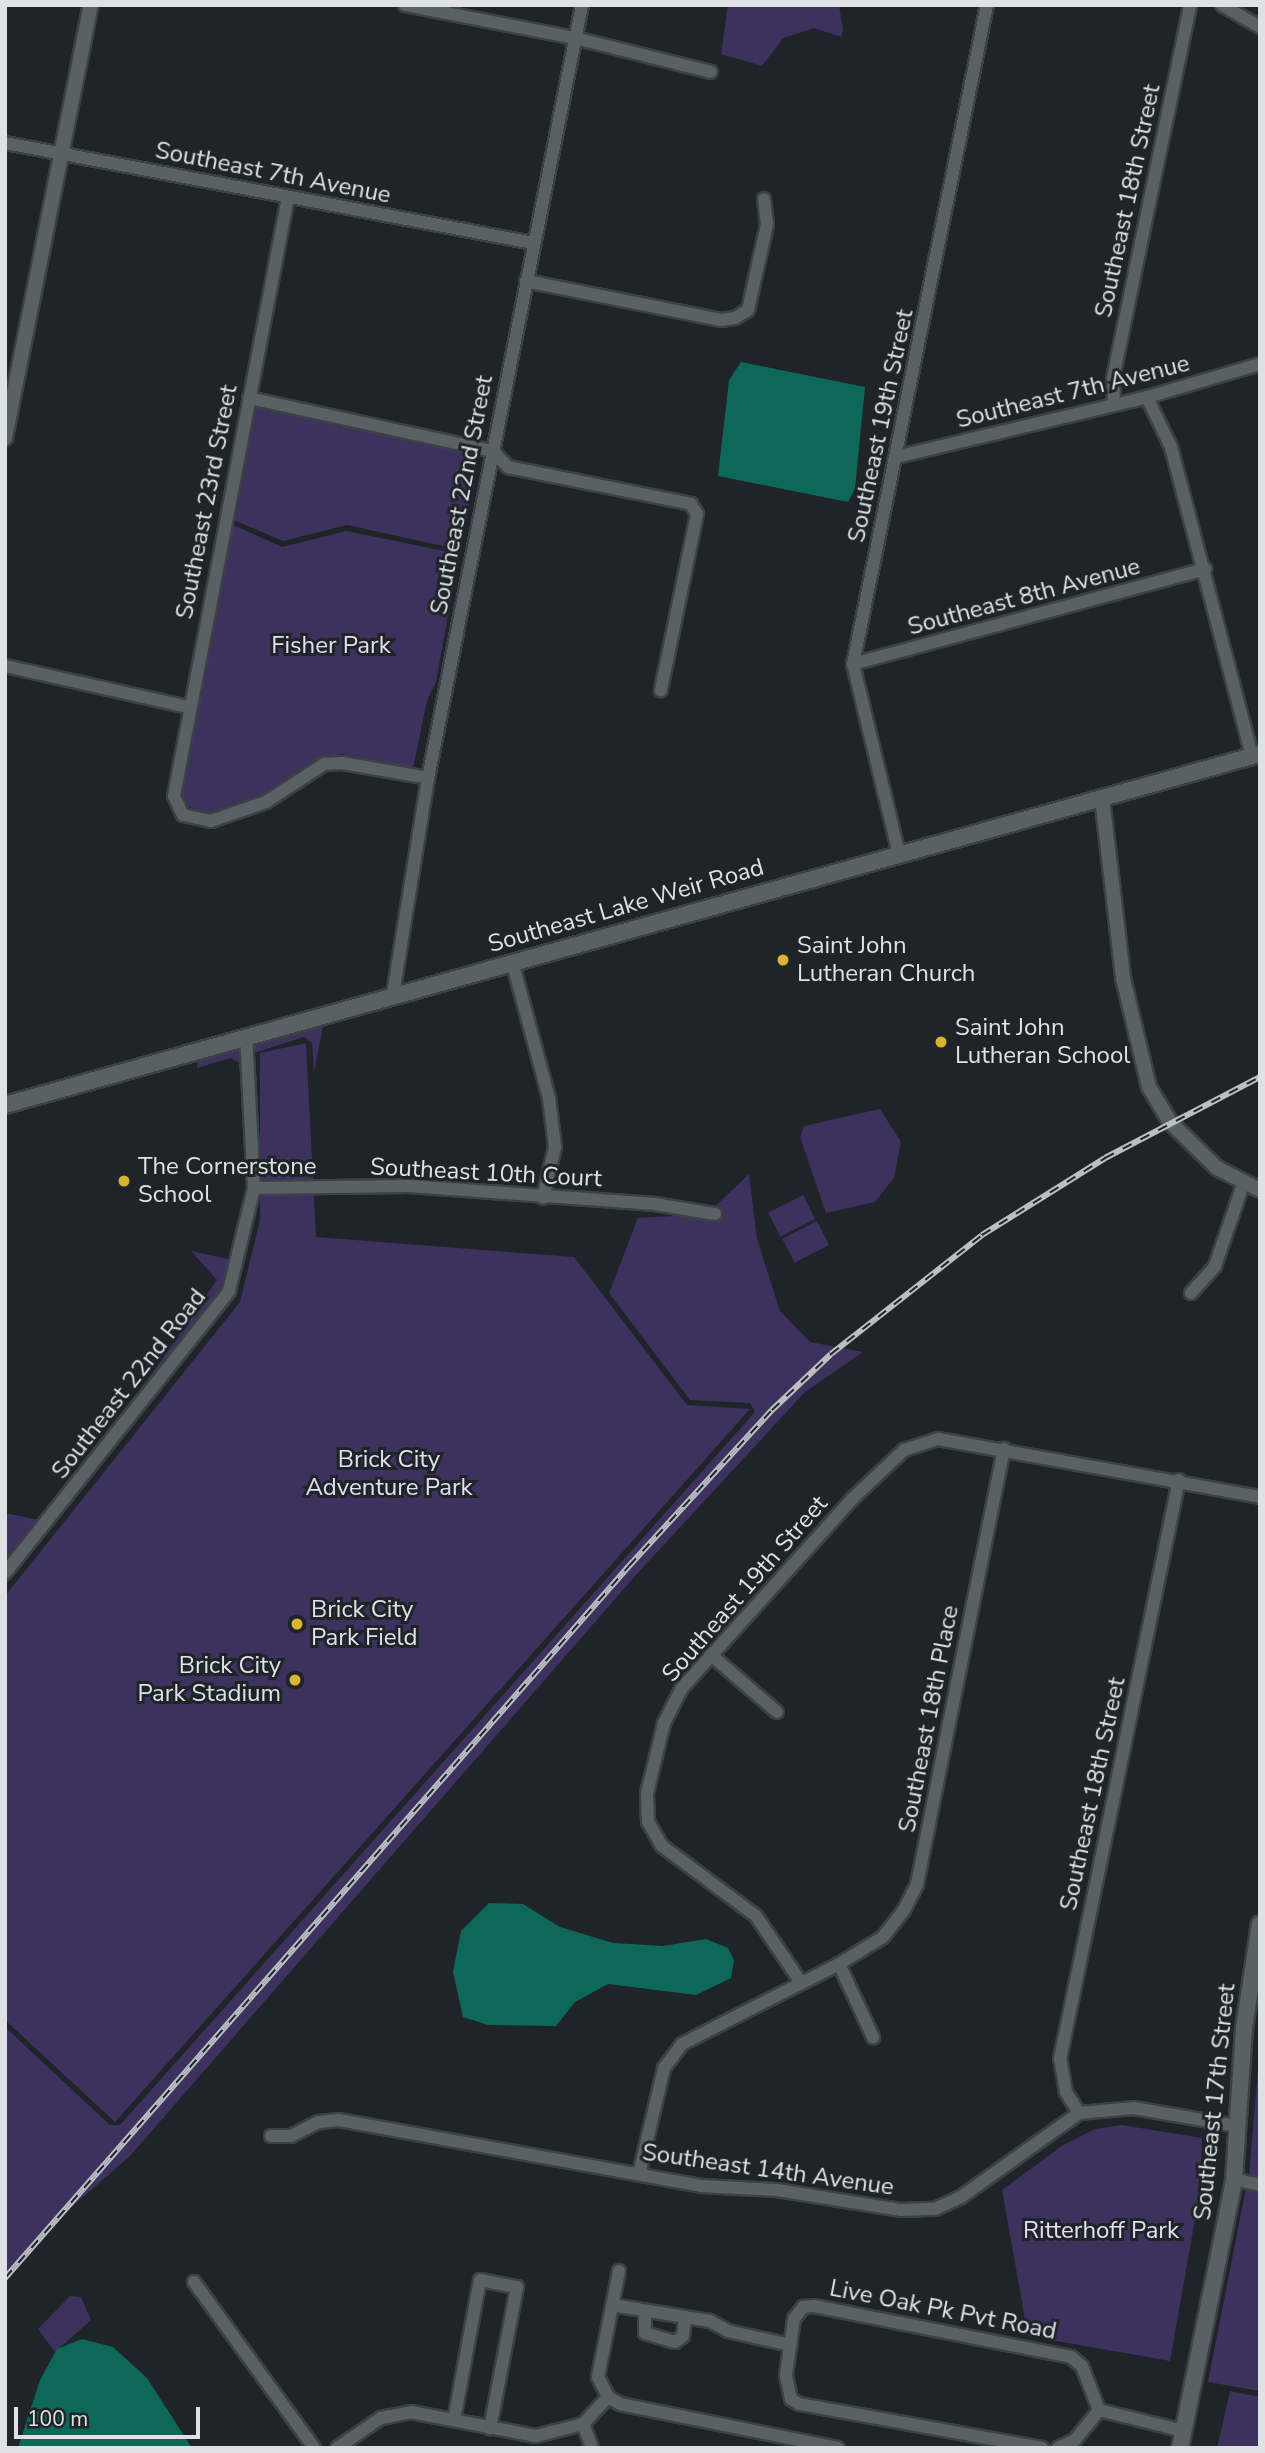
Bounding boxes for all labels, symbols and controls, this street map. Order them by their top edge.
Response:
street label: Southeast 18th Street [1089,82,1167,320]
street label: Southeast 7th Avenue [153,136,393,210]
street label: Southeast 19th Street [842,307,920,545]
street label: Southeast 7th Avenue [953,349,1193,435]
street label: Southeast 22nd Street [425,373,499,617]
street label: Southeast 23rd Street [170,382,244,622]
street label: Southeast 8th Avenue [905,552,1143,642]
park label: Fisher Park [271,632,391,660]
street label: Southeast Lake Weir Road [485,853,767,959]
place label: Saint John Lutheran Church [797,932,975,988]
marker: Saint John Lutheran Church [775,952,791,968]
place label: Saint John Lutheran School [955,1014,1130,1070]
marker: Saint John Lutheran School [933,1034,949,1050]
place label: The Cornerstone School [138,1153,317,1209]
street label: Southeast 10th Court [369,1153,603,1193]
marker: The Cornerstone School [116,1173,132,1189]
street label: Southeast 22nd Road [46,1283,212,1485]
park label: Brick City Adventure Park [305,1446,473,1502]
street label: Southeast 19th Street [656,1490,834,1688]
place label: Brick City Park Field [311,1596,418,1652]
street label: Southeast 18th Place [893,1603,965,1835]
marker: Brick City Park Field [289,1616,305,1632]
place label: Brick City Park Stadium [138,1652,281,1708]
marker: Brick City Park Stadium [287,1672,303,1688]
street label: Southeast 18th Street [1054,1675,1132,1913]
street label: Southeast 17th Street [1188,1982,1242,2222]
street label: Southeast 14th Avenue [640,2138,896,2202]
park label: Ritterhoff Park [1023,2217,1179,2245]
street label: Live Oak Pk Pvt Road [827,2274,1059,2346]
scale bar [18,2394,203,2438]
text: 100 m [27,2405,88,2433]

